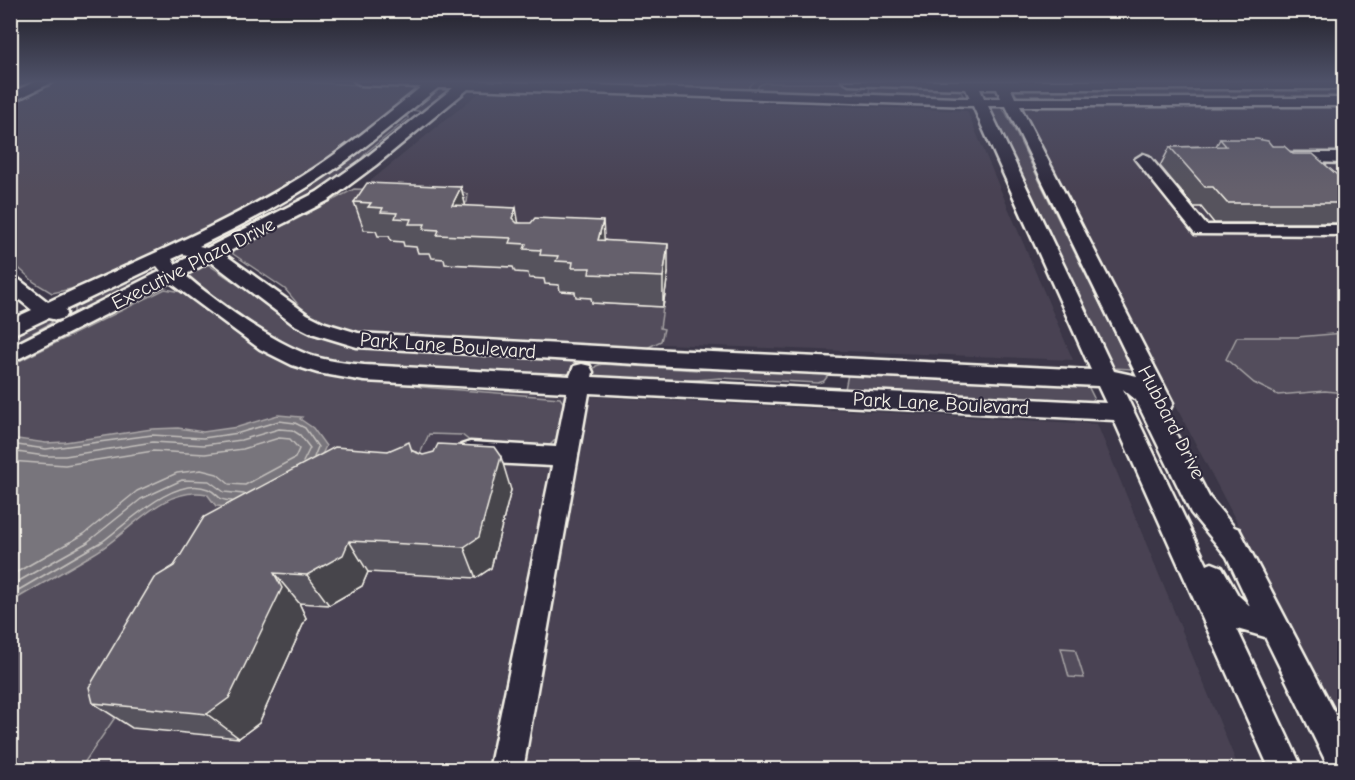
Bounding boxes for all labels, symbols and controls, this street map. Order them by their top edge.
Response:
street label: Executive Plaza Drive [108,212,279,315]
street label: Park Lane Boulevard [359,328,537,363]
street label: Hubbard Drive [1133,362,1210,483]
street label: Park Lane Boulevard [852,387,1030,420]

